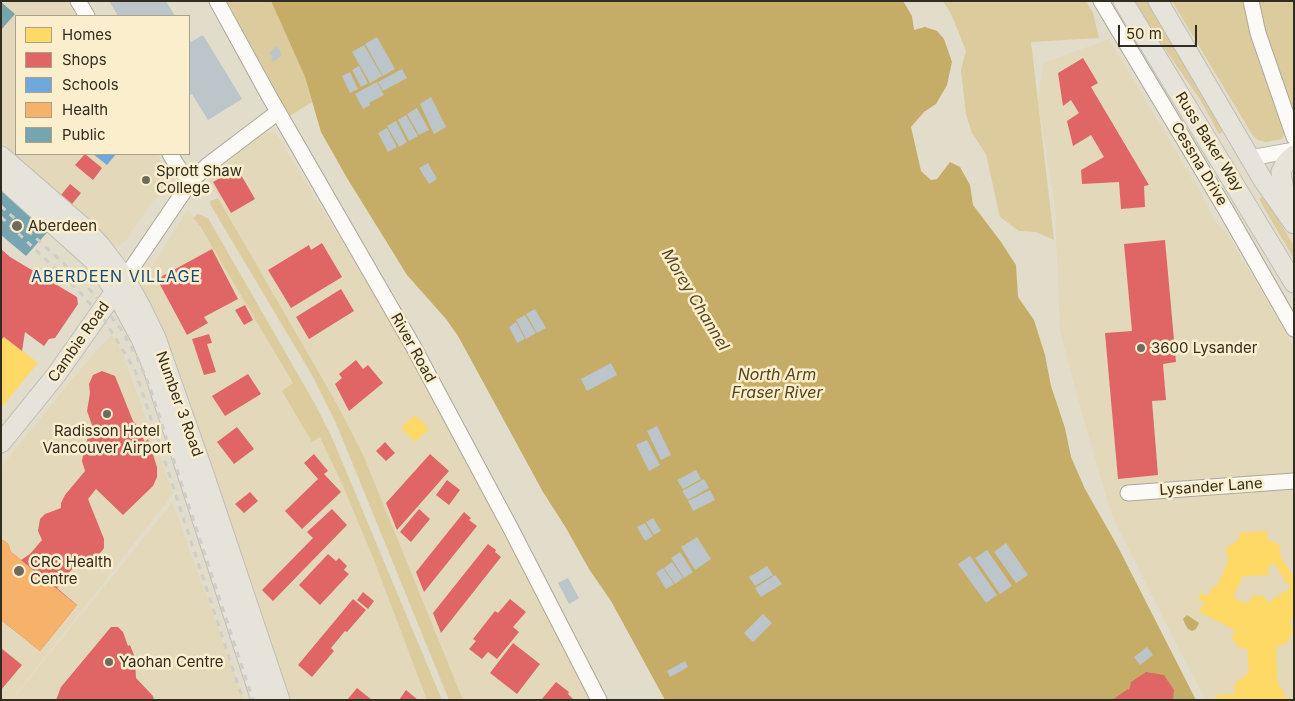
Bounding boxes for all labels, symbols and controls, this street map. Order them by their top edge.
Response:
legend [15,15,190,155]
scale bar [1120,15,1199,47]
text: 50 m [1126,24,1162,43]
text: Homes [62,25,112,44]
text: Shops [62,50,107,69]
text: Schools [62,75,119,94]
street label: Russ Baker Way [1171,89,1247,195]
text: Health [62,100,108,119]
street label: Cessna Drive [1167,119,1231,209]
text: Public [62,125,105,144]
place label: Sprott Shaw College [156,162,242,197]
marker: Sprott Shaw College [140,174,152,186]
place label: Aberdeen [28,217,97,235]
marker: Aberdeen [10,219,24,233]
water label: Morey Channel [657,246,733,354]
district label: ABERDEEN VILLAGE [29,267,203,287]
street label: Cambie Road [45,298,113,386]
street label: River Road [387,310,439,386]
place label: 3600 Lysander [1151,339,1257,357]
marker: 3600 Lysander [1135,342,1147,354]
street label: Number 3 Road [152,349,206,459]
water label: North Arm Fraser River [732,365,822,403]
marker: Radisson Hotel Vancouver Airport [101,408,113,420]
place label: Radisson Hotel Vancouver Airport [43,422,171,457]
street label: Lysander Lane [1159,474,1263,500]
place label: CRC Health Centre [30,553,112,588]
marker: CRC Health Centre [12,564,26,578]
place label: Yaohan Centre [119,653,224,671]
marker: Yaohan Centre [103,656,115,668]

